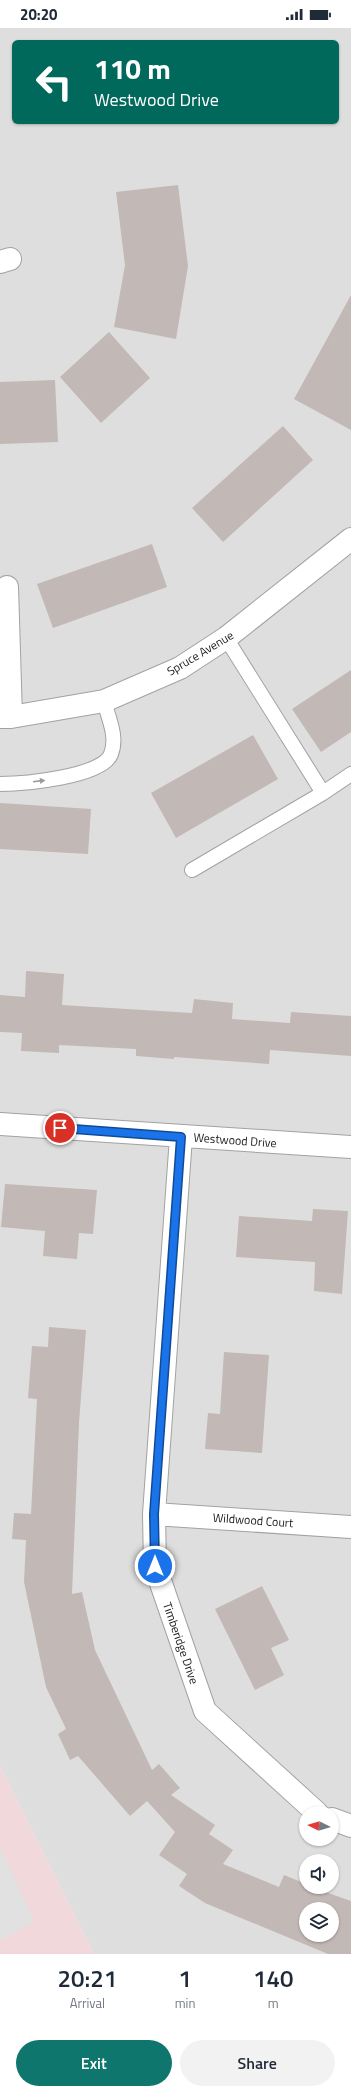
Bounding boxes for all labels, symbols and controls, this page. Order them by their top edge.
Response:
text: 20:20 [20,3,57,26]
text: 110 m [94,47,171,90]
icon: left [28,56,80,108]
text: Westwood Drive [94,86,219,113]
street label: Spruce Avenue [163,626,237,680]
one-way arrow [33,778,45,784]
pin [43,1111,77,1145]
icon: arrive [49,1117,71,1139]
street label: Westwood Drive [193,1128,277,1152]
street label: Wildwood Court [212,1508,295,1532]
position arrow [134,1545,176,1587]
street label: Timberidge Drive [158,1599,204,1687]
north arrow [299,1806,339,1846]
map controls [299,1806,339,1942]
button: sound [299,1854,339,1894]
button: layers [299,1902,339,1942]
text: 20:21 [58,1960,117,1996]
text: 1 [178,1960,192,1996]
text: 140 [253,1960,293,1996]
text: Arrival [70,1993,105,2013]
text: min [175,1993,195,2013]
text: m [268,1993,279,2013]
button: Exit [16,2040,172,2086]
button: Share [180,2040,335,2086]

